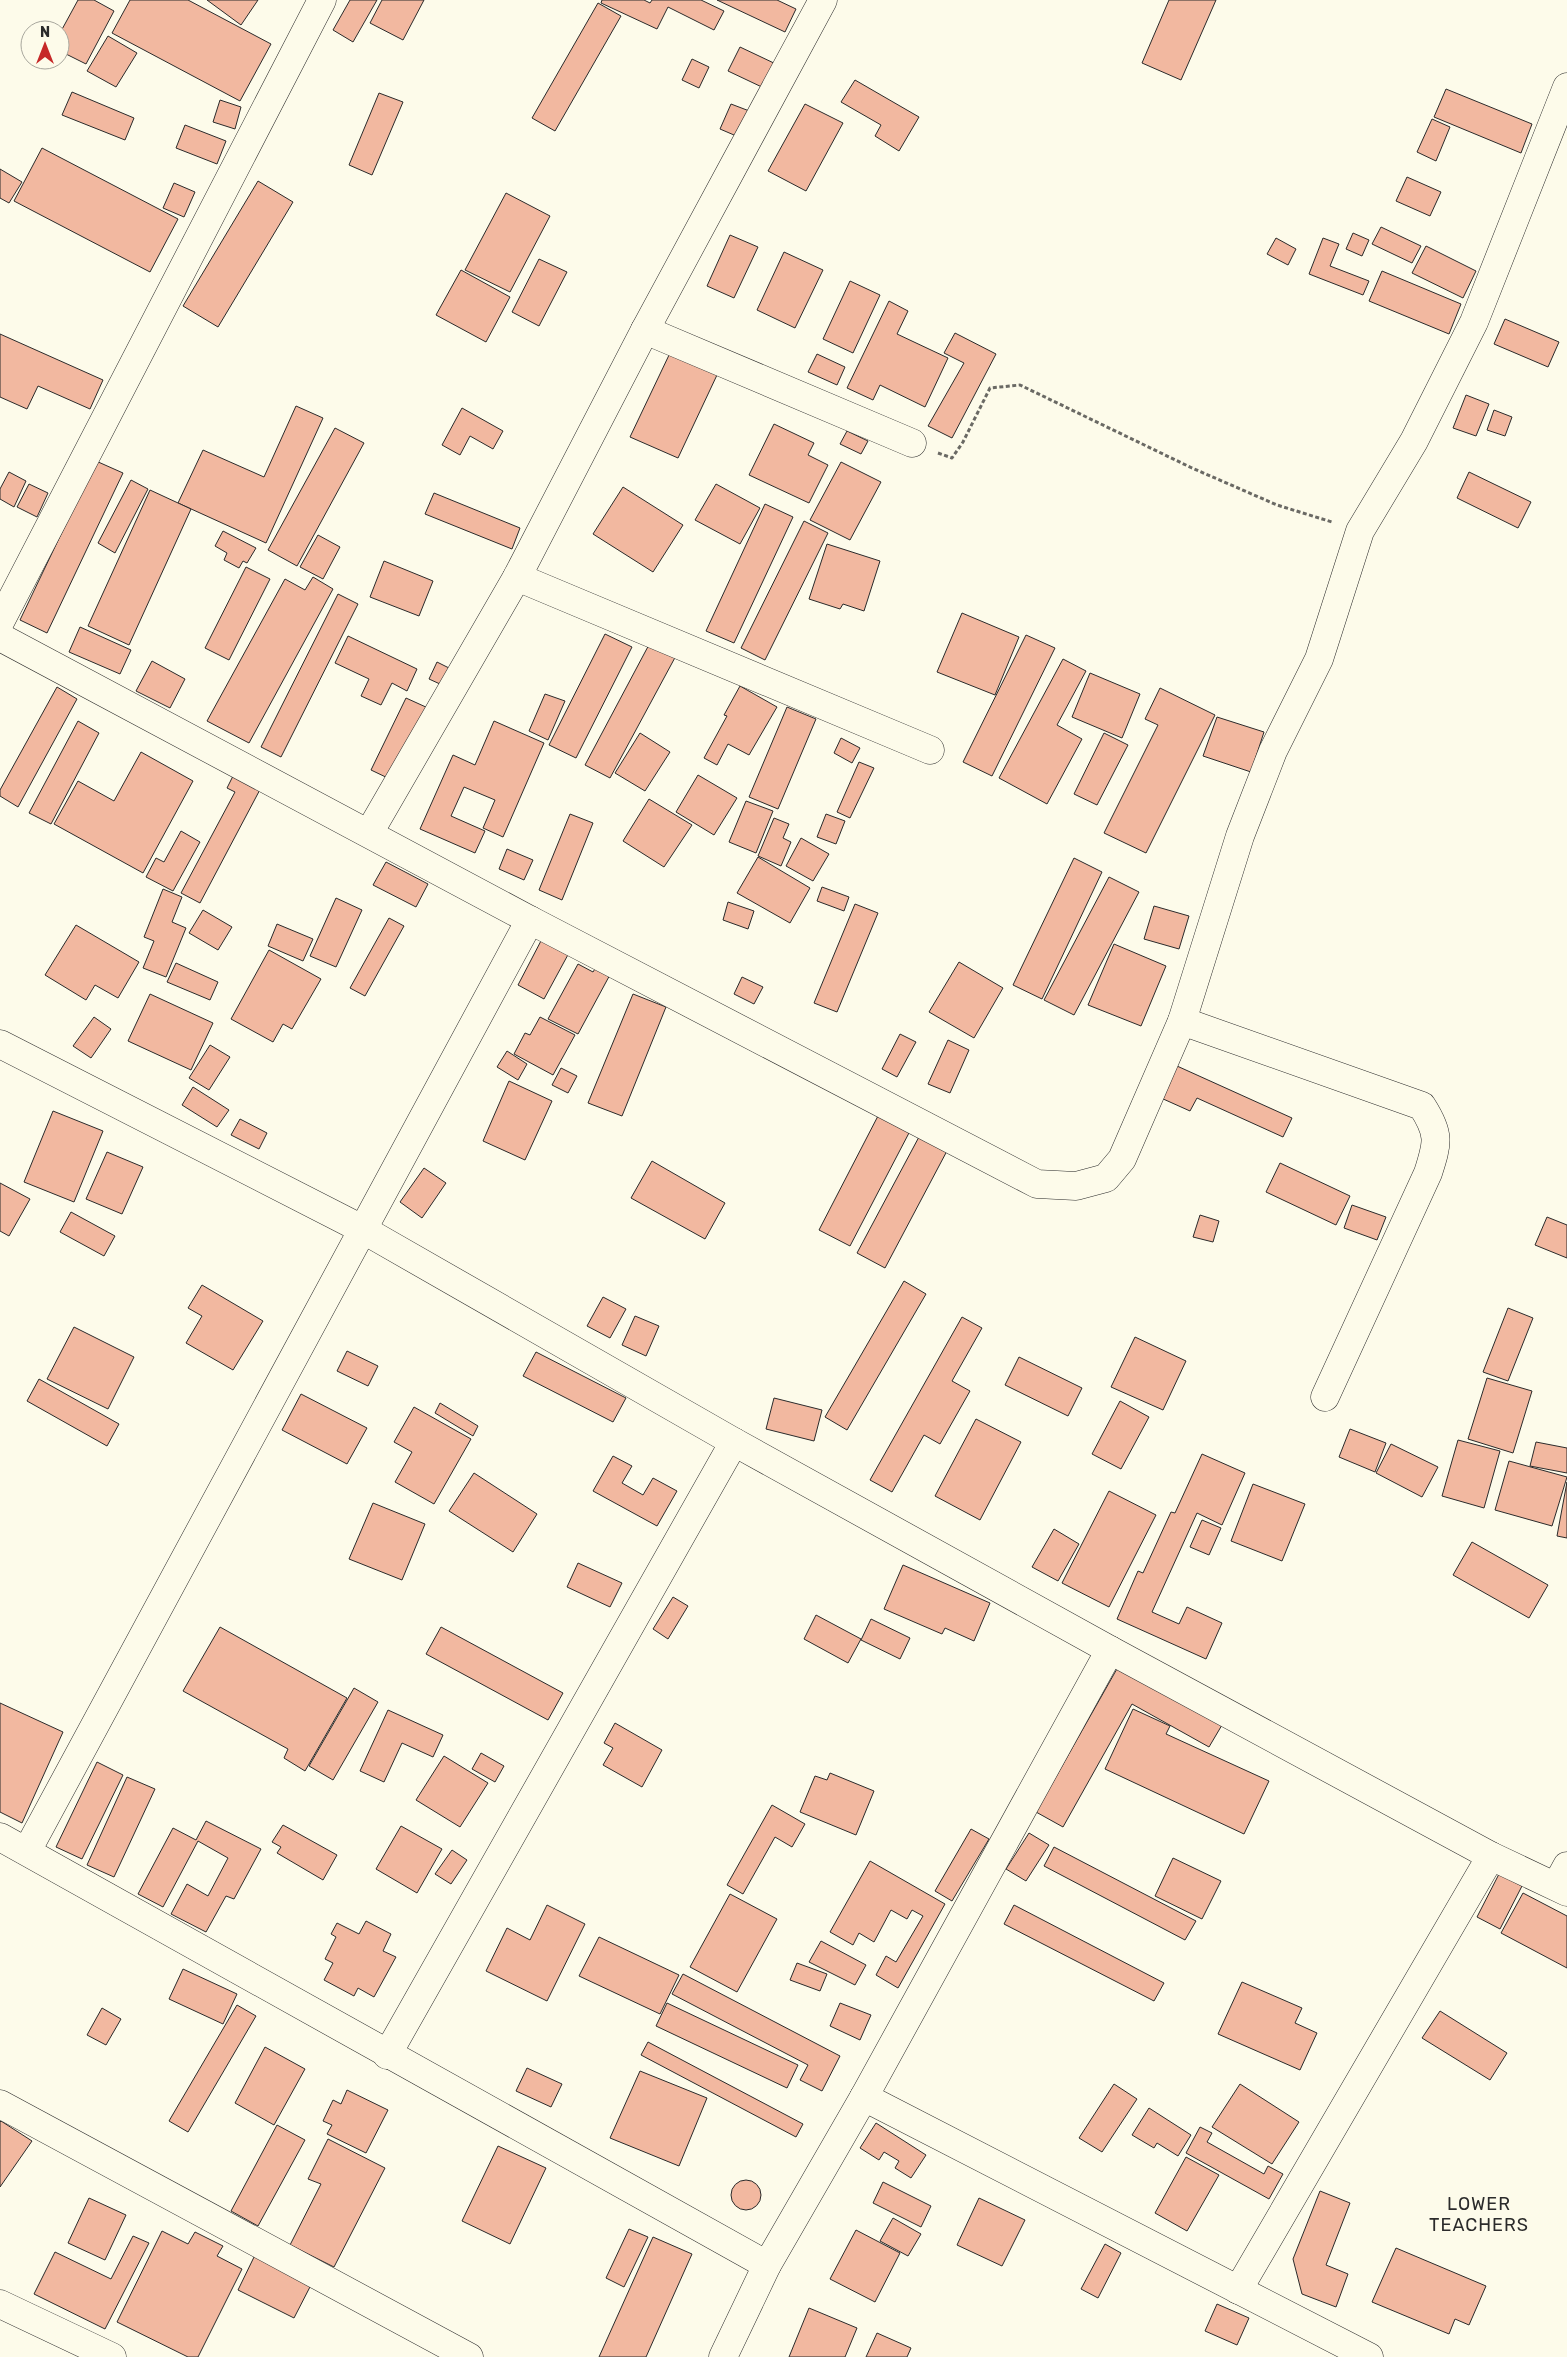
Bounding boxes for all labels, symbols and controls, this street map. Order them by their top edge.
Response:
north arrow [20,20,70,70]
text: N [40,24,50,41]
district label: LOWER TEACHERS [1429,2193,1529,2236]

